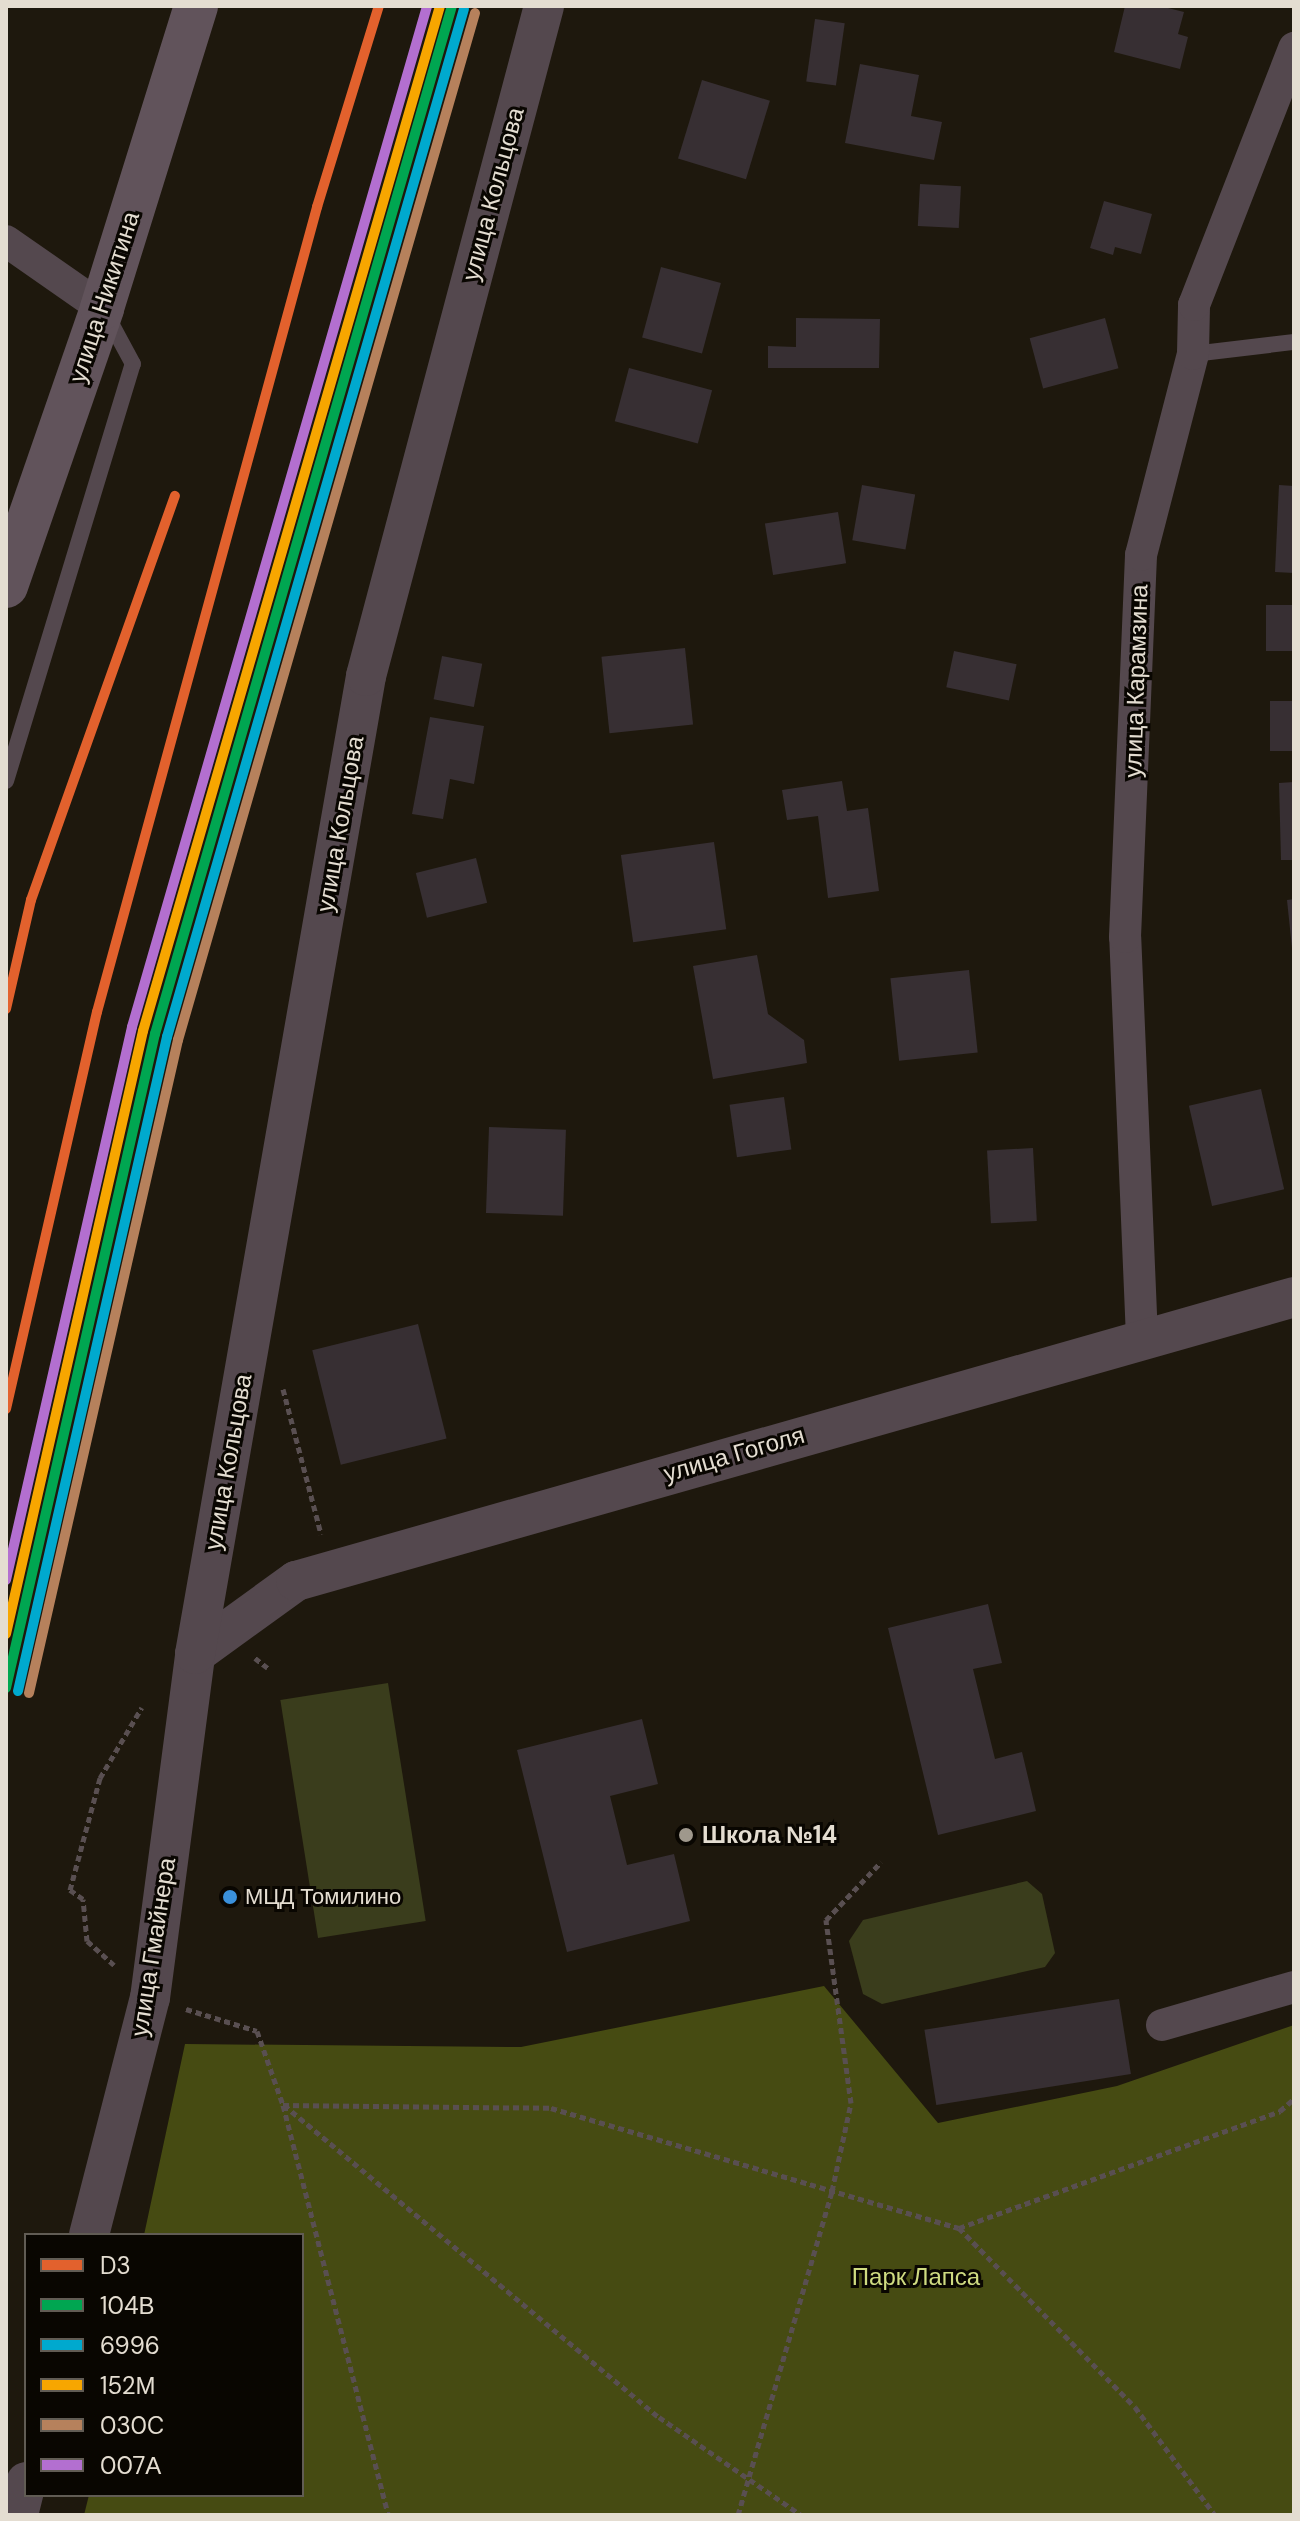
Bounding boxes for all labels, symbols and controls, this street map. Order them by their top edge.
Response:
street label: улица Кольцова [456,104,530,284]
street label: улица Никитина [63,208,145,386]
street label: улица Карамзина [1118,584,1154,778]
street label: улица Кольцова [310,734,370,914]
street label: улица Кольцова [198,1372,258,1552]
street label: улица Гоголя [660,1420,808,1488]
place label: Школа №14 [702,1821,837,1849]
marker: Школа №14 [677,1826,695,1844]
street label: улица Гмайнера [125,1856,181,2038]
place label: МЦД Томилино [245,1884,401,1910]
marker: МЦД Томилино [222,1889,238,1905]
legend [24,2233,304,2497]
text: D3 [100,2250,131,2281]
park label: Парк Лапса [852,2263,980,2291]
text: 104В [100,2290,154,2321]
text: 6996 [100,2330,160,2361]
text: 152М [100,2370,156,2401]
text: 030C [100,2410,164,2441]
text: 007А [100,2450,161,2481]

